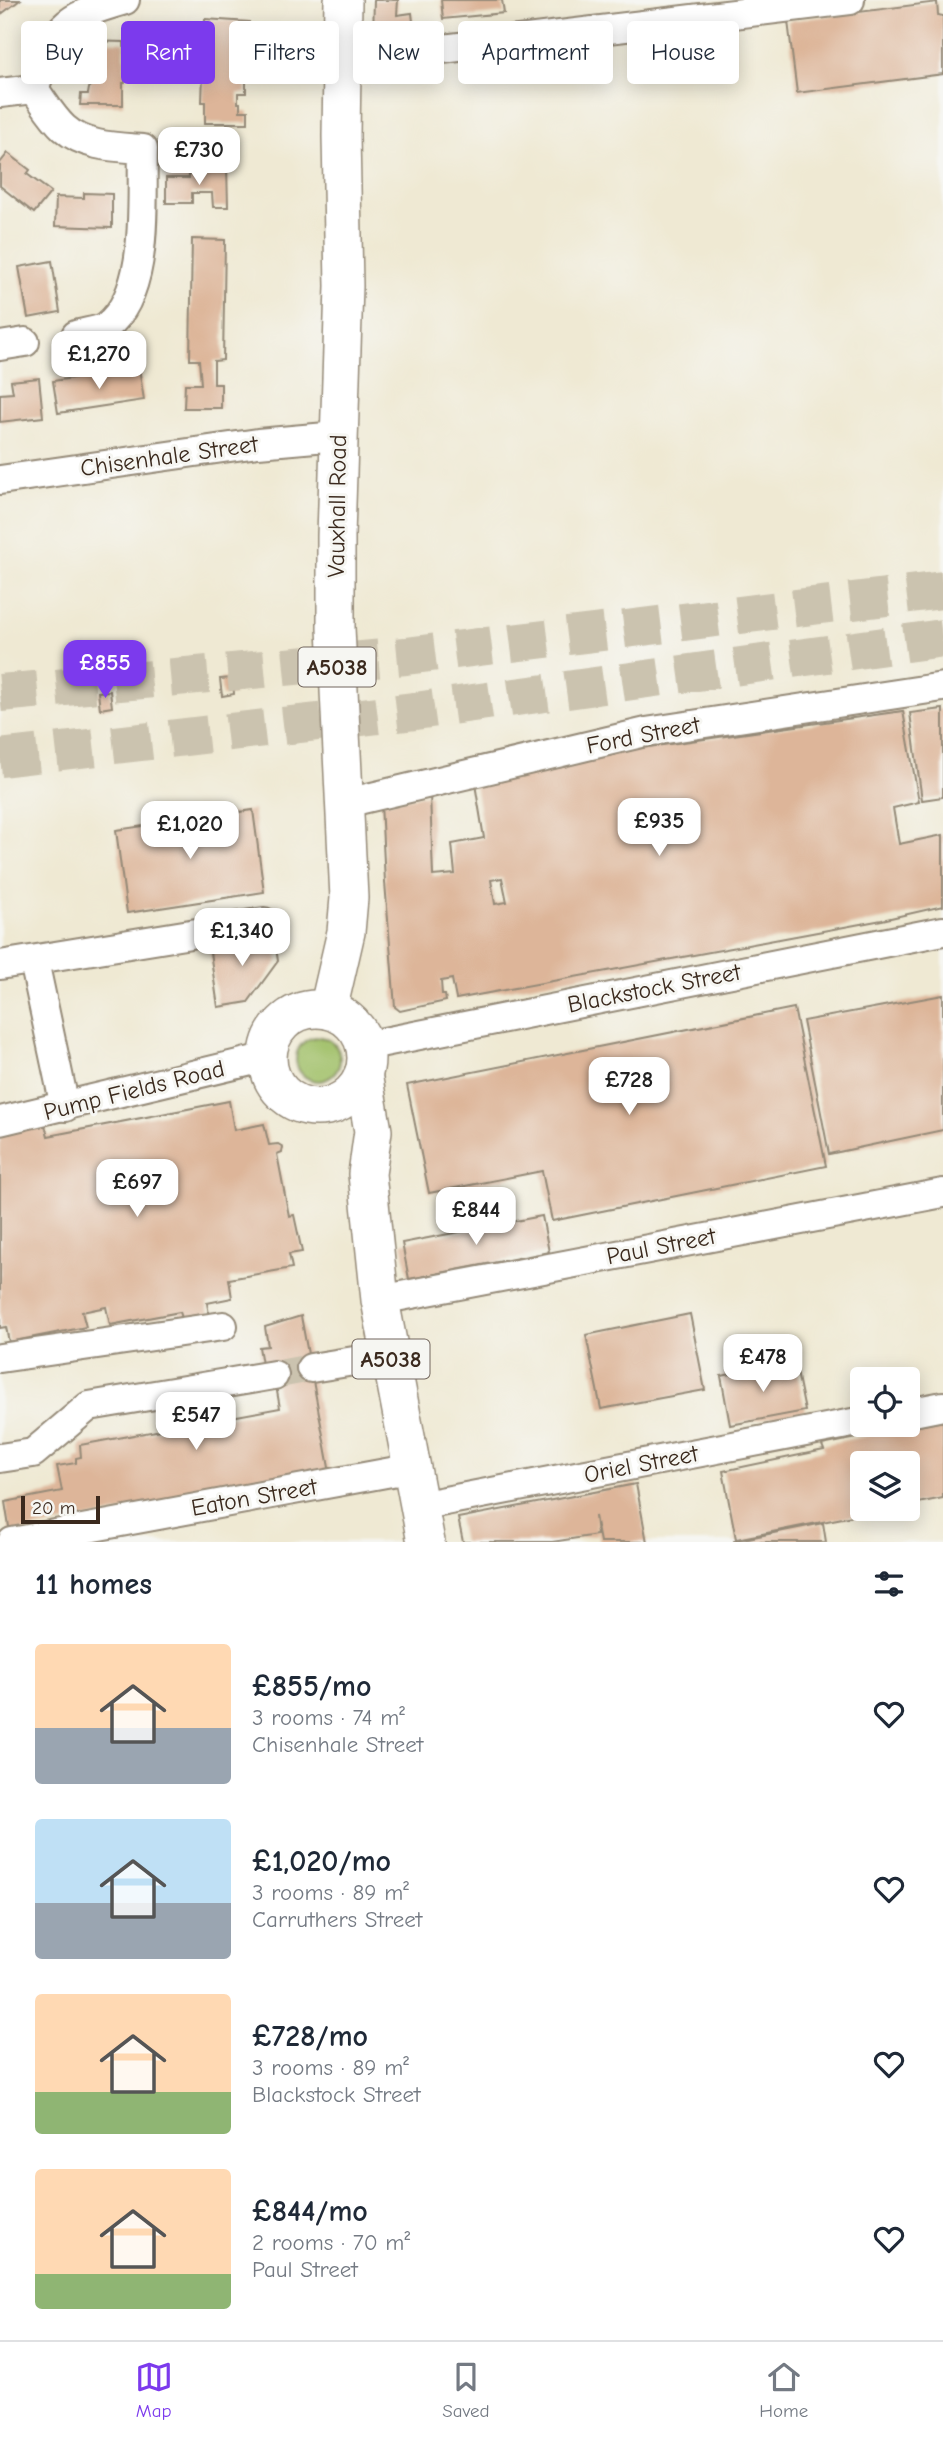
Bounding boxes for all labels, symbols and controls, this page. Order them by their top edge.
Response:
chip: Buy [21,21,107,84]
chip: Rent [121,21,215,84]
chip: Filters [229,21,339,84]
chip: New [353,21,444,84]
chip: Apartment [458,21,613,84]
chip: House [627,21,739,84]
pin: £730 [158,128,240,187]
text: £730 [174,136,224,163]
pin: £1,270 [42,332,156,391]
text: £1,270 [67,340,131,367]
street label: Chisenhale Street [78,430,261,482]
street label: Vauxhall Road [322,434,352,578]
pin: £855 [64,640,146,700]
road number: A5038 [298,648,376,687]
text: £855 [79,649,131,676]
street label: Ford Street [584,710,703,760]
pin: £935 [618,798,700,858]
pin: £1,020 [133,802,247,861]
text: £935 [634,807,684,834]
text: £1,020 [157,810,223,837]
pin: £1,340 [185,908,299,968]
text: £1,340 [210,917,274,944]
street label: Blackstock Street [565,957,744,1019]
street label: Pump Fields Road [41,1054,227,1126]
pin: £728 [588,1058,670,1117]
text: £728 [605,1066,653,1093]
pin: £697 [96,1160,178,1219]
text: £697 [112,1168,162,1195]
pin: £844 [435,1188,517,1247]
text: £844 [452,1196,500,1223]
street label: Paul Street [604,1222,719,1270]
pin: £478 [722,1334,804,1394]
road number: A5038 [352,1340,430,1378]
text: £478 [739,1343,787,1370]
map controls [850,1367,920,1521]
button: locate [850,1367,920,1437]
pin: £547 [155,1392,237,1452]
text: £547 [172,1401,220,1428]
street label: Oriel Street [581,1439,702,1489]
button: layers [850,1451,920,1521]
street label: Eaton Street [189,1472,320,1522]
scale bar [21,1493,100,1525]
text: 20 m [32,1497,76,1519]
icon: filters [870,1565,908,1603]
text: 11 homes [35,1567,152,1602]
text: £855/mo [252,1669,372,1704]
icon: home [91,1672,175,1756]
icon: heart [870,1695,908,1733]
text: 3 rooms · 74 m² [252,1704,405,1731]
text: Chisenhale Street [252,1731,423,1758]
text: £1,020/mo [252,1844,391,1879]
icon: home [91,1847,175,1931]
icon: heart [870,1870,908,1908]
text: 3 rooms · 89 m² [252,1879,409,1906]
text: Carruthers Street [252,1906,422,1933]
text: £728/mo [252,2019,368,2054]
icon: home [91,2022,175,2106]
icon: heart [870,2045,908,2083]
text: 3 rooms · 89 m² [252,2054,409,2081]
text: Blackstock Street [252,2081,421,2108]
text: £844/mo [252,2194,368,2229]
icon: home [91,2197,175,2281]
icon: heart [870,2220,908,2258]
text: 2 rooms · 70 m² [252,2229,410,2256]
text: Paul Street [252,2256,358,2283]
tab: Map [135,2358,173,2422]
tab: Saved [442,2358,490,2422]
tab: Home [759,2358,808,2422]

